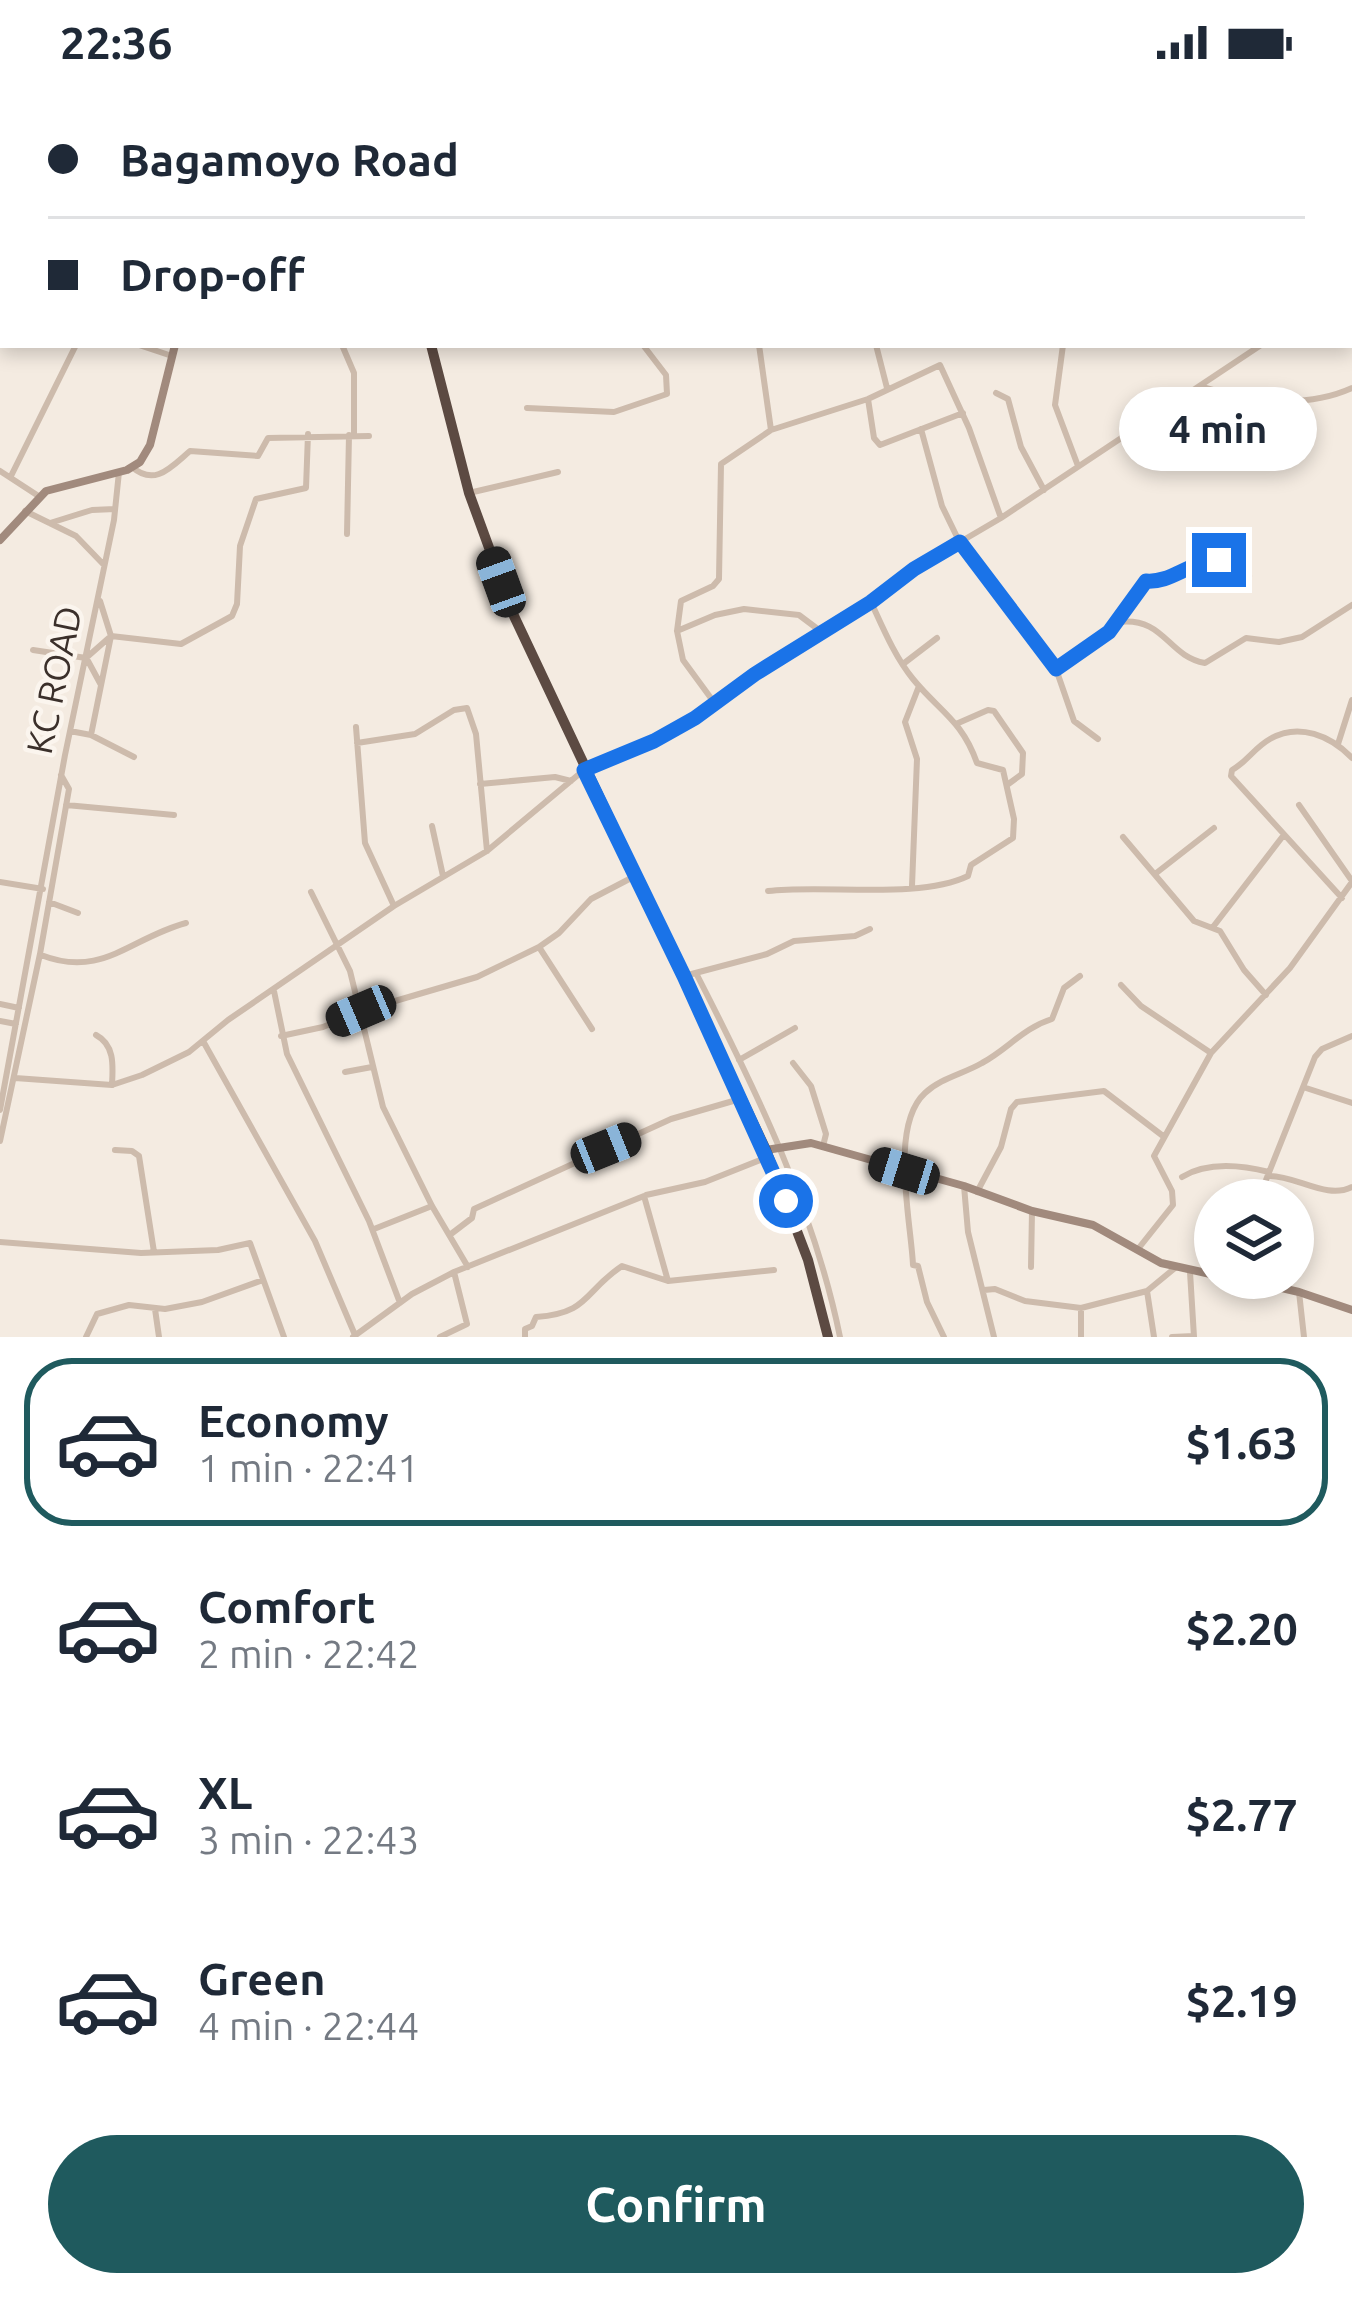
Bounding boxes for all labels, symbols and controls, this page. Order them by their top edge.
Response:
text: 22:36 [60,17,173,68]
text: Bagamoyo Road [120,134,459,185]
text: Drop-off [120,249,305,300]
callout: 4 min [1120,386,1318,470]
text: 4 min [1169,407,1267,450]
route end [1192,533,1246,587]
car [472,542,530,622]
street label: KC ROAD [18,602,89,758]
car [321,980,401,1042]
car [566,1118,646,1178]
car [864,1143,944,1199]
route start [759,1174,813,1228]
map controls [1194,1179,1314,1299]
button: layers [1194,1179,1314,1299]
icon: car [54,1388,162,1496]
text: Economy [198,1395,389,1446]
text: $1.63 [1185,1417,1298,1468]
text: 1 min · 22:41 [198,1446,419,1489]
icon: car [54,1574,162,1682]
text: Comfort [198,1581,375,1632]
text: $2.20 [1185,1603,1298,1654]
text: 2 min · 22:42 [198,1632,419,1675]
icon: car [54,1760,162,1868]
text: XL [198,1767,252,1818]
text: $2.77 [1185,1789,1298,1840]
text: 3 min · 22:43 [198,1818,419,1861]
icon: car [54,1946,162,2054]
text: Green [198,1953,325,2004]
text: $2.19 [1185,1975,1298,2026]
text: 4 min · 22:44 [198,2004,419,2047]
button: Confirm [48,2135,1304,2273]

